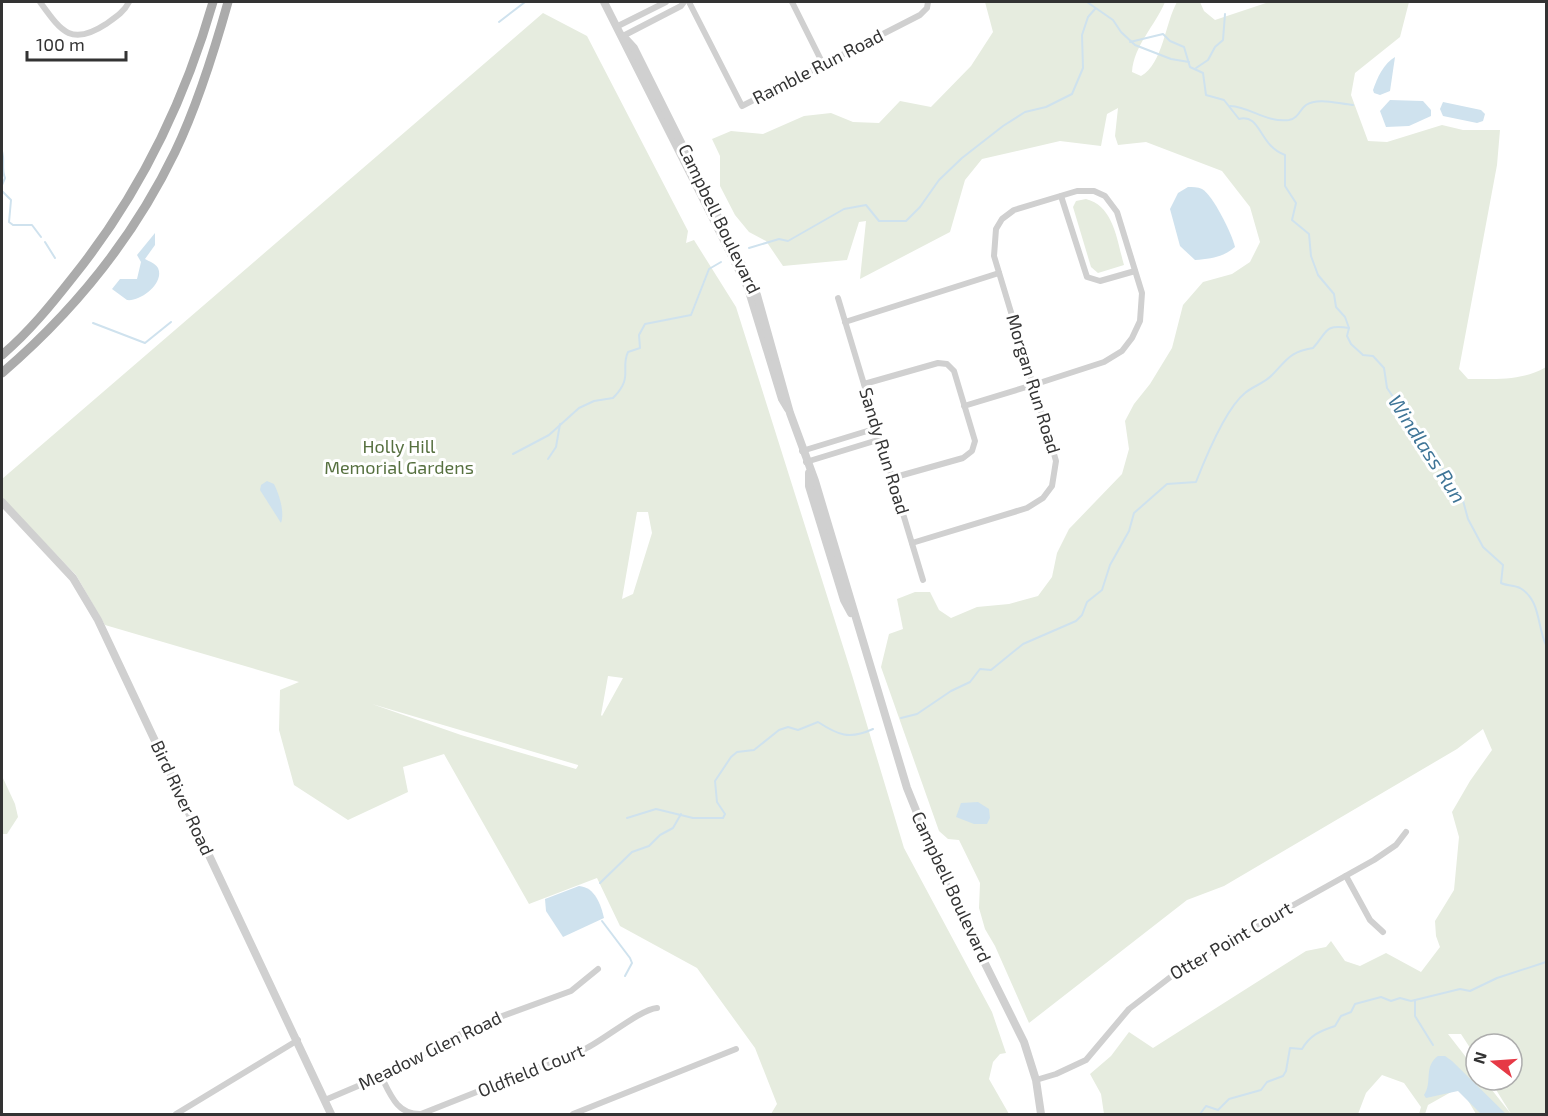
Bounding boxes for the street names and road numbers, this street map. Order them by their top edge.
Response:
street label: Ramble Run Road [749,24,886,108]
street label: Campbell Boulevard [674,140,766,297]
street label: Morgan Run Road [1002,311,1066,456]
street label: Sandy Run Road [855,385,915,517]
street label: Bird River Road [147,737,219,858]
street label: Campbell Boulevard [907,808,996,965]
street label: Otter Point Court [1165,896,1296,984]
street label: Meadow Glen Road [354,1006,505,1094]
street label: Oldfield Court [474,1039,587,1101]

